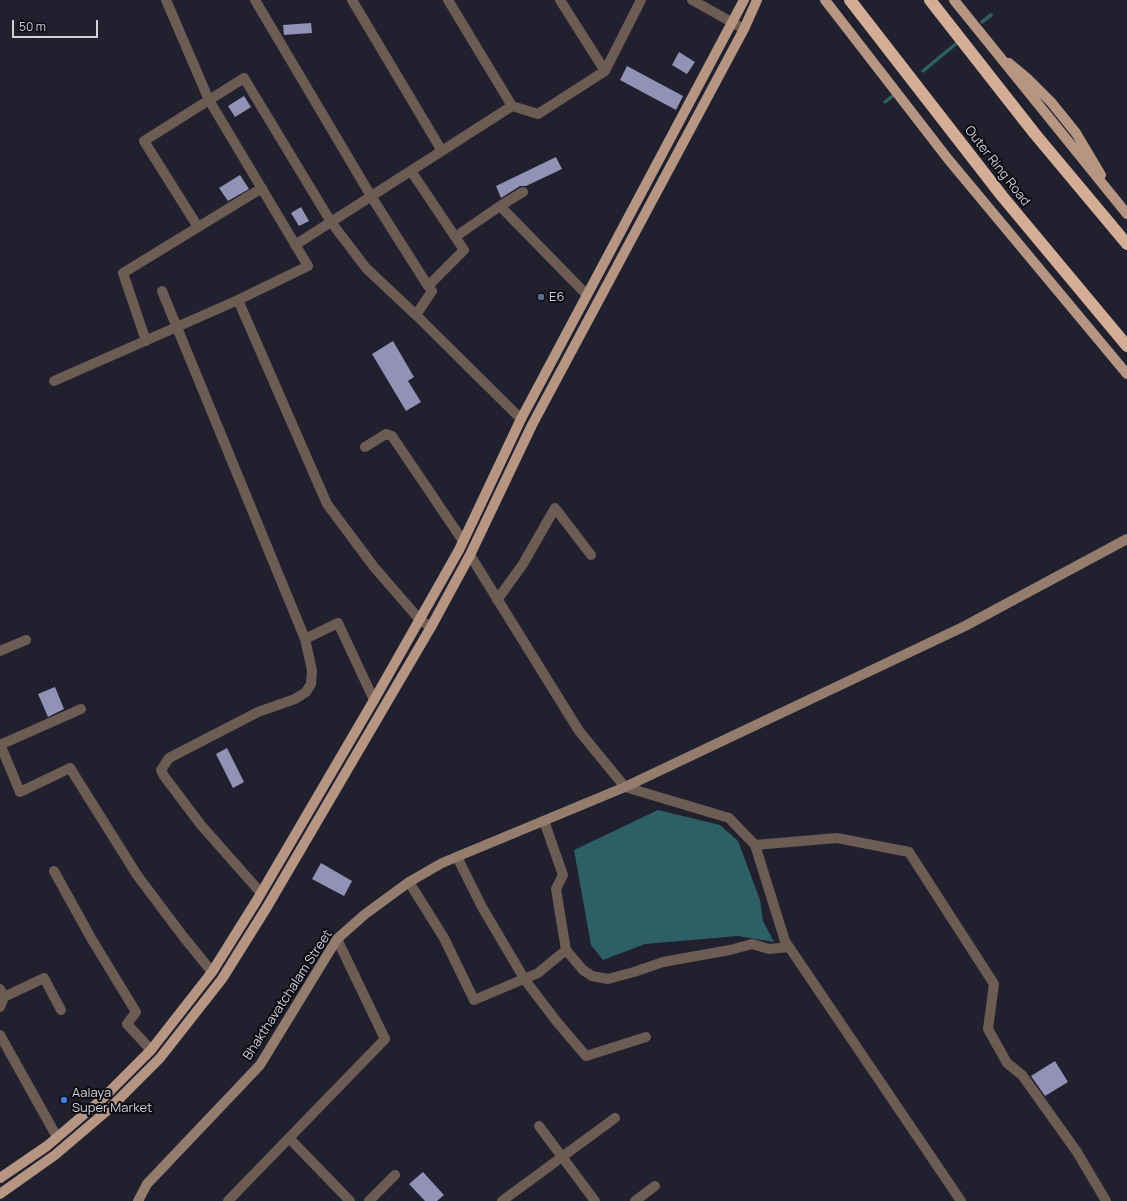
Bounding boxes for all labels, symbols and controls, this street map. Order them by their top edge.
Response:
scale bar [14,12,100,38]
text: 50 m [19,18,46,35]
street label: Outer Ring Road [961,123,1033,209]
place label: E6 [549,289,564,305]
marker: E6 [536,292,546,302]
street label: Bhakthavatchalam Street [240,927,336,1063]
place label: Aalaya Super Market [72,1085,152,1116]
marker: Aalaya Super Market [59,1095,69,1105]

